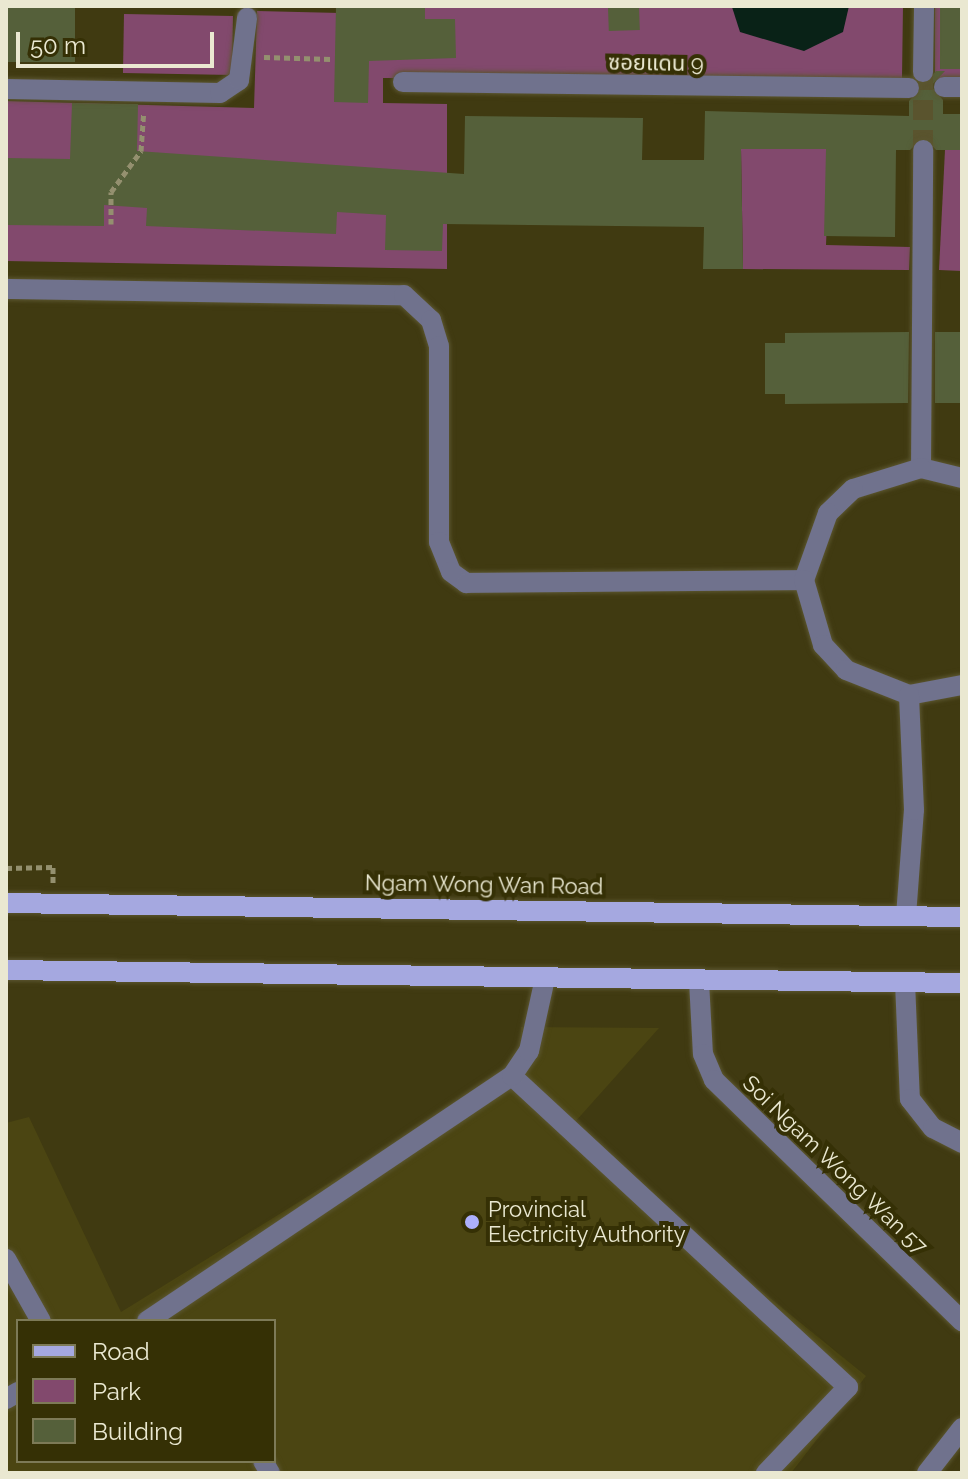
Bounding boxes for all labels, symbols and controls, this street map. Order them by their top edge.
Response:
scale bar [20,16,218,66]
text: 50 m [30,31,86,60]
street label: ซอยแดน 9 [608,49,704,77]
street label: Ngam Wong Wan Road [364,870,604,900]
street label: Soi Ngam Wong Wan 57 [737,1069,933,1261]
place label: Provincial Electricity Authority [488,1196,687,1248]
marker: Provincial Electricity Authority [463,1213,481,1231]
legend [16,1319,276,1463]
text: Road [92,1337,150,1366]
text: Park [92,1377,141,1406]
text: Building [92,1417,183,1446]

